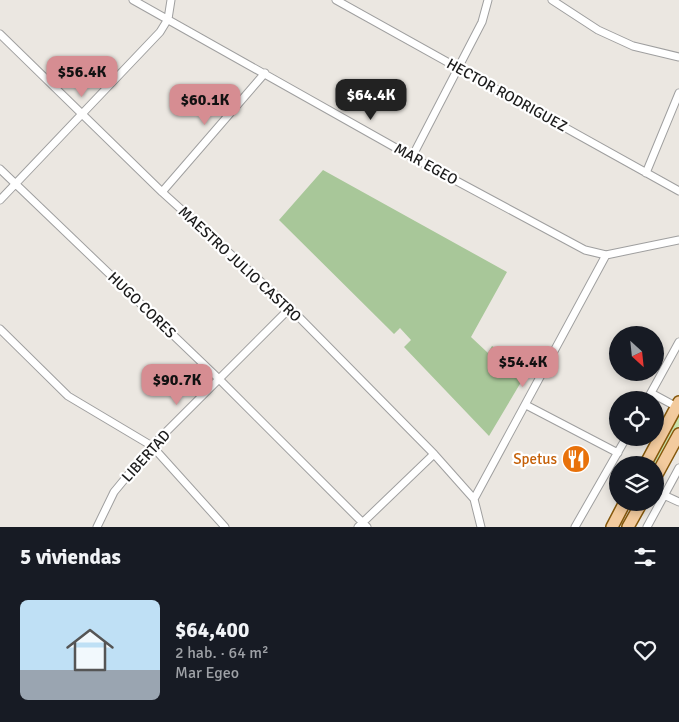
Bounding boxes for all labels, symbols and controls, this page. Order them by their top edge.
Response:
street label: HECTOR RODRIGUEZ [444,54,570,136]
pin: $56.4K [41,56,123,98]
text: $56.4K [57,62,107,82]
pin: $64.4K [330,78,412,121]
pin: $60.1K [164,84,246,126]
text: $64.4K [346,85,396,105]
text: $60.1K [180,90,230,110]
street label: MAR EGEO [391,139,461,189]
street label: MAESTRO JULIO CASTRO [175,202,305,326]
street label: HUGO CORES [104,268,180,342]
north arrow [609,326,664,381]
map controls [609,326,664,511]
pin: $54.4K [482,346,564,388]
text: $54.4K [498,352,548,372]
pin: $90.7K [136,364,218,406]
text: $90.7K [152,370,202,390]
button: locate [609,391,664,446]
street label: LIBERTAD [118,426,174,486]
restaurant icon: Spetus [561,444,591,474]
place label: Spetus [513,450,557,468]
button: layers [609,456,664,511]
icon: filters [631,543,659,571]
text: 5 viviendas [20,544,121,570]
text: $64,400 [175,617,249,643]
icon: home [60,620,120,680]
icon: heart [631,636,659,664]
text: 2 hab. · 64 m² [175,643,269,663]
text: Mar Egeo [175,663,239,683]

